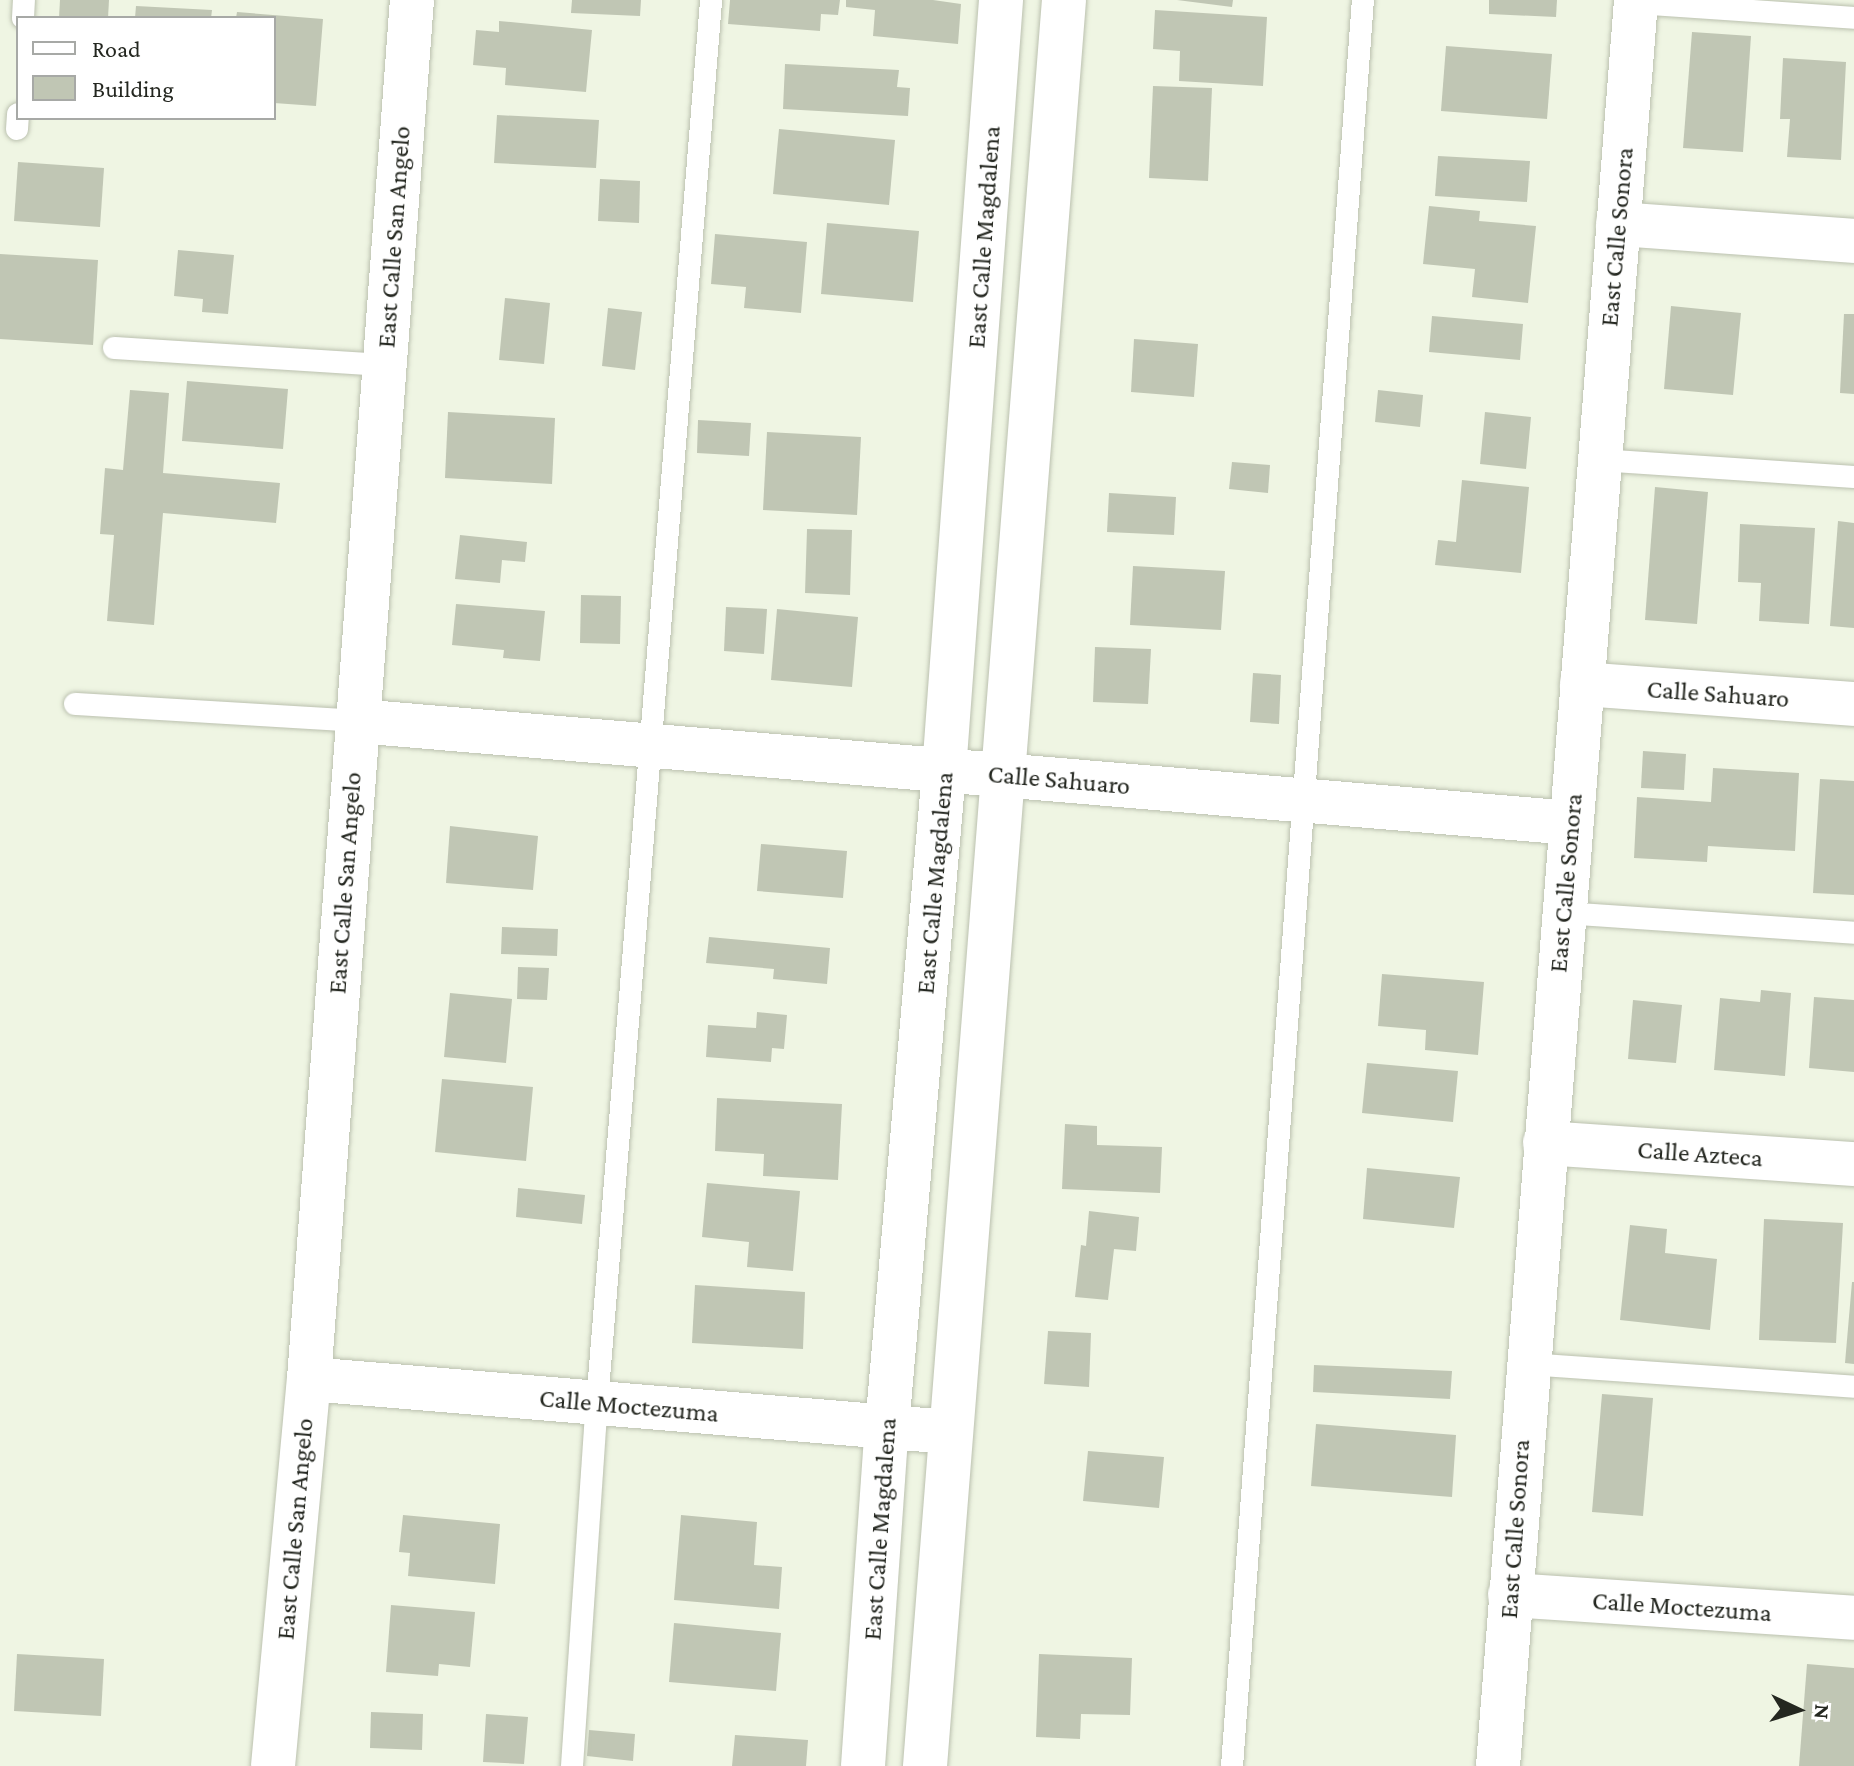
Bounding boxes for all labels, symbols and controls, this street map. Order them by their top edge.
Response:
legend [16,16,276,120]
text: Road [92,35,141,62]
text: Building [92,75,174,102]
street label: East Calle San Angelo [371,125,417,349]
street label: East Calle Magdalena [961,125,1007,349]
street label: East Calle Sonora [1594,146,1640,328]
street label: Calle Sahuaro [1646,673,1790,715]
street label: Calle Sahuaro [987,758,1131,802]
street label: East Calle San Angelo [322,771,368,995]
street label: East Calle Magdalena [910,771,960,995]
street label: East Calle Sonora [1543,792,1589,974]
street label: Calle Azteca [1636,1134,1764,1174]
street label: Calle Moctezuma [538,1383,720,1429]
street label: East Calle San Angelo [270,1417,320,1641]
street label: East Calle Magdalena [857,1417,903,1641]
street label: East Calle Sonora [1493,1438,1537,1620]
street label: Calle Moctezuma [1591,1585,1773,1629]
north arrow [1758,1670,1838,1750]
text: N [1809,1703,1835,1720]

